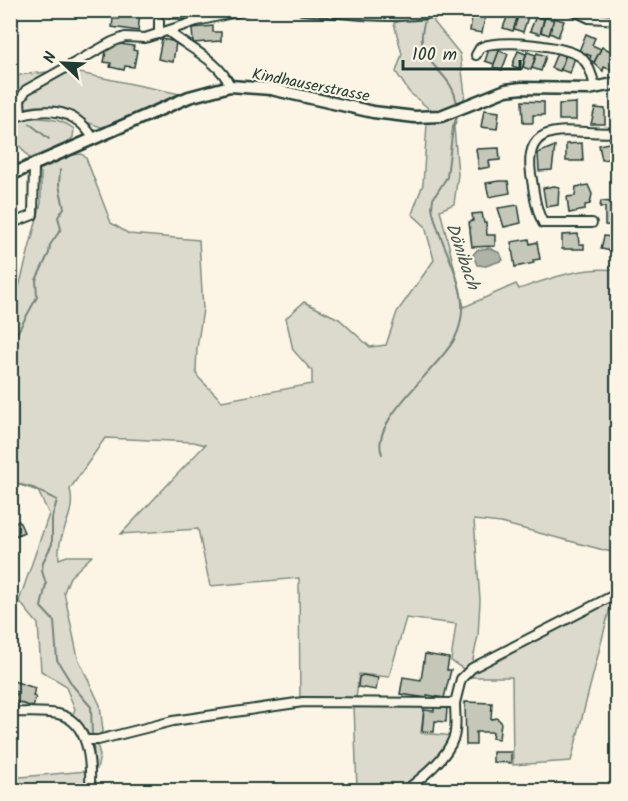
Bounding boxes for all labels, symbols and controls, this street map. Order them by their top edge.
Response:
north arrow [33,33,93,93]
scale bar [403,33,520,71]
text: 100 m [412,41,457,70]
text: N [37,48,64,67]
street label: Kindhauserstrasse [250,62,372,109]
water label: Dönibach [437,219,487,295]

